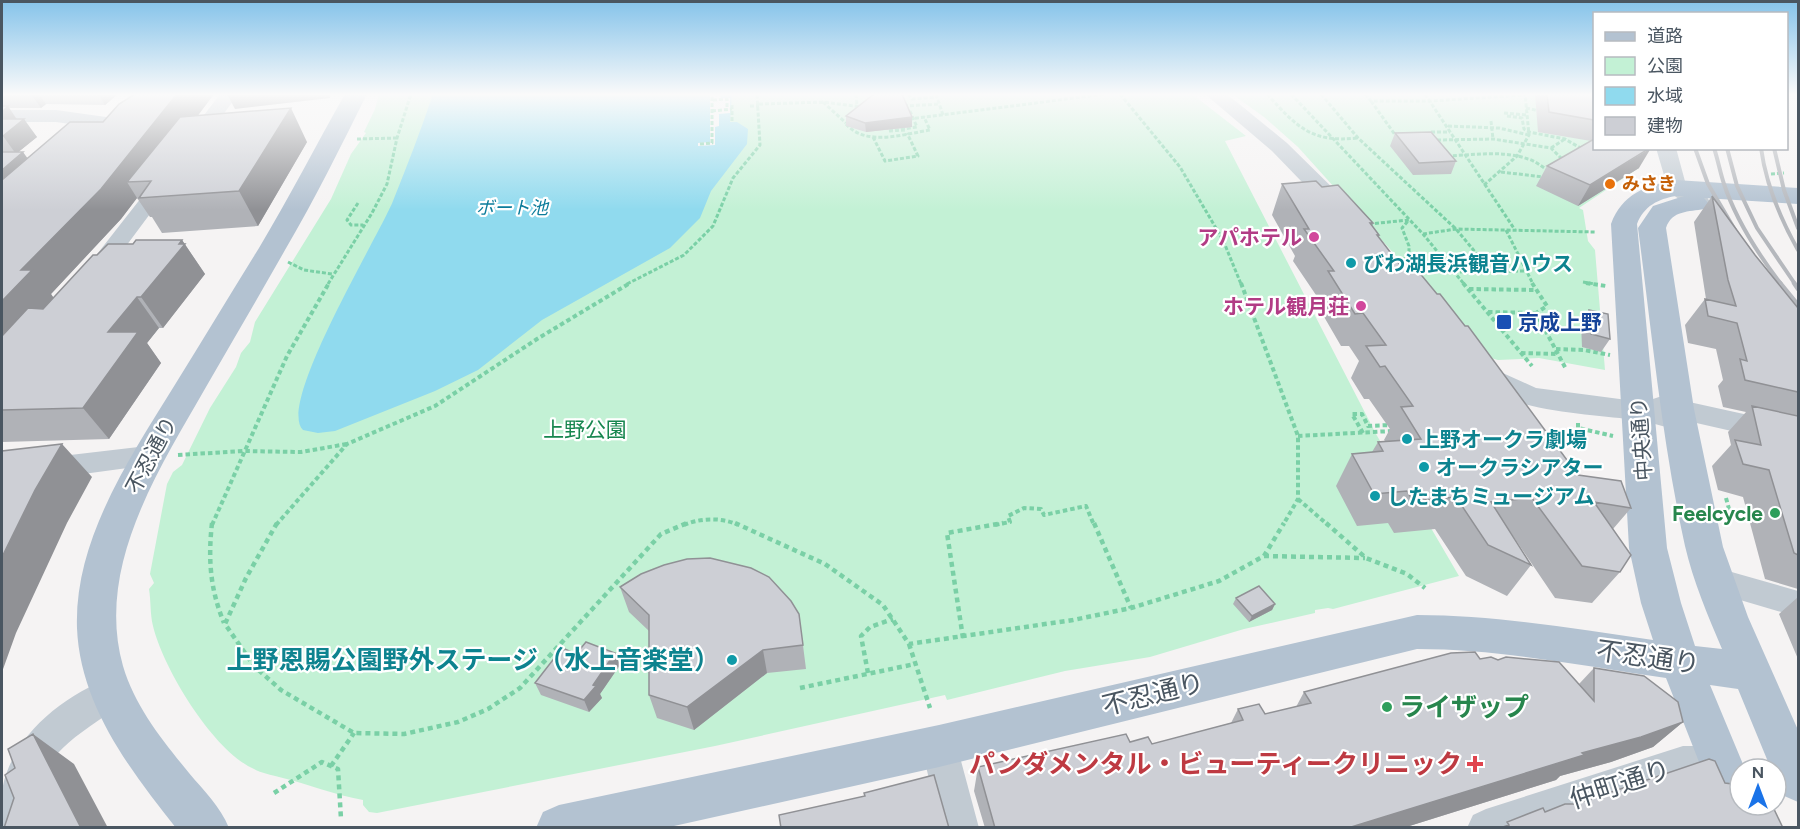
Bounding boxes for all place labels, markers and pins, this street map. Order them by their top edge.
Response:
place label: みさき [1622,173,1676,195]
marker: みさき [1603,177,1617,191]
place label: アパホテル [1197,225,1302,250]
marker: アパホテル [1307,230,1321,244]
place label: びわ湖長浜観音ハウス [1363,251,1573,276]
marker: びわ湖長浜観音ハウス [1344,256,1358,270]
place label: ホテル観月荘 [1223,294,1349,319]
marker: ホテル観月荘 [1354,299,1368,313]
place label: 京成上野 [1518,310,1602,335]
marker: 京成上野 [1495,313,1513,331]
place label: 上野オークラ劇場 [1419,427,1587,452]
marker: 上野オークラ劇場 [1400,432,1414,446]
place label: オークラシアター [1436,455,1604,480]
marker: オークラシアター [1417,460,1431,474]
place label: したまちミュージアム [1387,484,1594,509]
marker: したまちミュージアム [1368,489,1382,503]
place label: Feelcycle [1672,501,1763,526]
marker: Feelcycle [1768,506,1782,520]
place label: 上野恩賜公園野外ステージ（水上音楽堂） [227,644,720,676]
marker: 上野恩賜公園野外ステージ（水上音楽堂） [725,653,739,667]
place label: ライザップ [1399,691,1529,723]
marker: ライザップ [1380,700,1394,714]
place label: パンダメンタル・ビューティークリニック [969,748,1462,780]
marker: パンダメンタル・ビューティークリニック [1466,755,1484,773]

